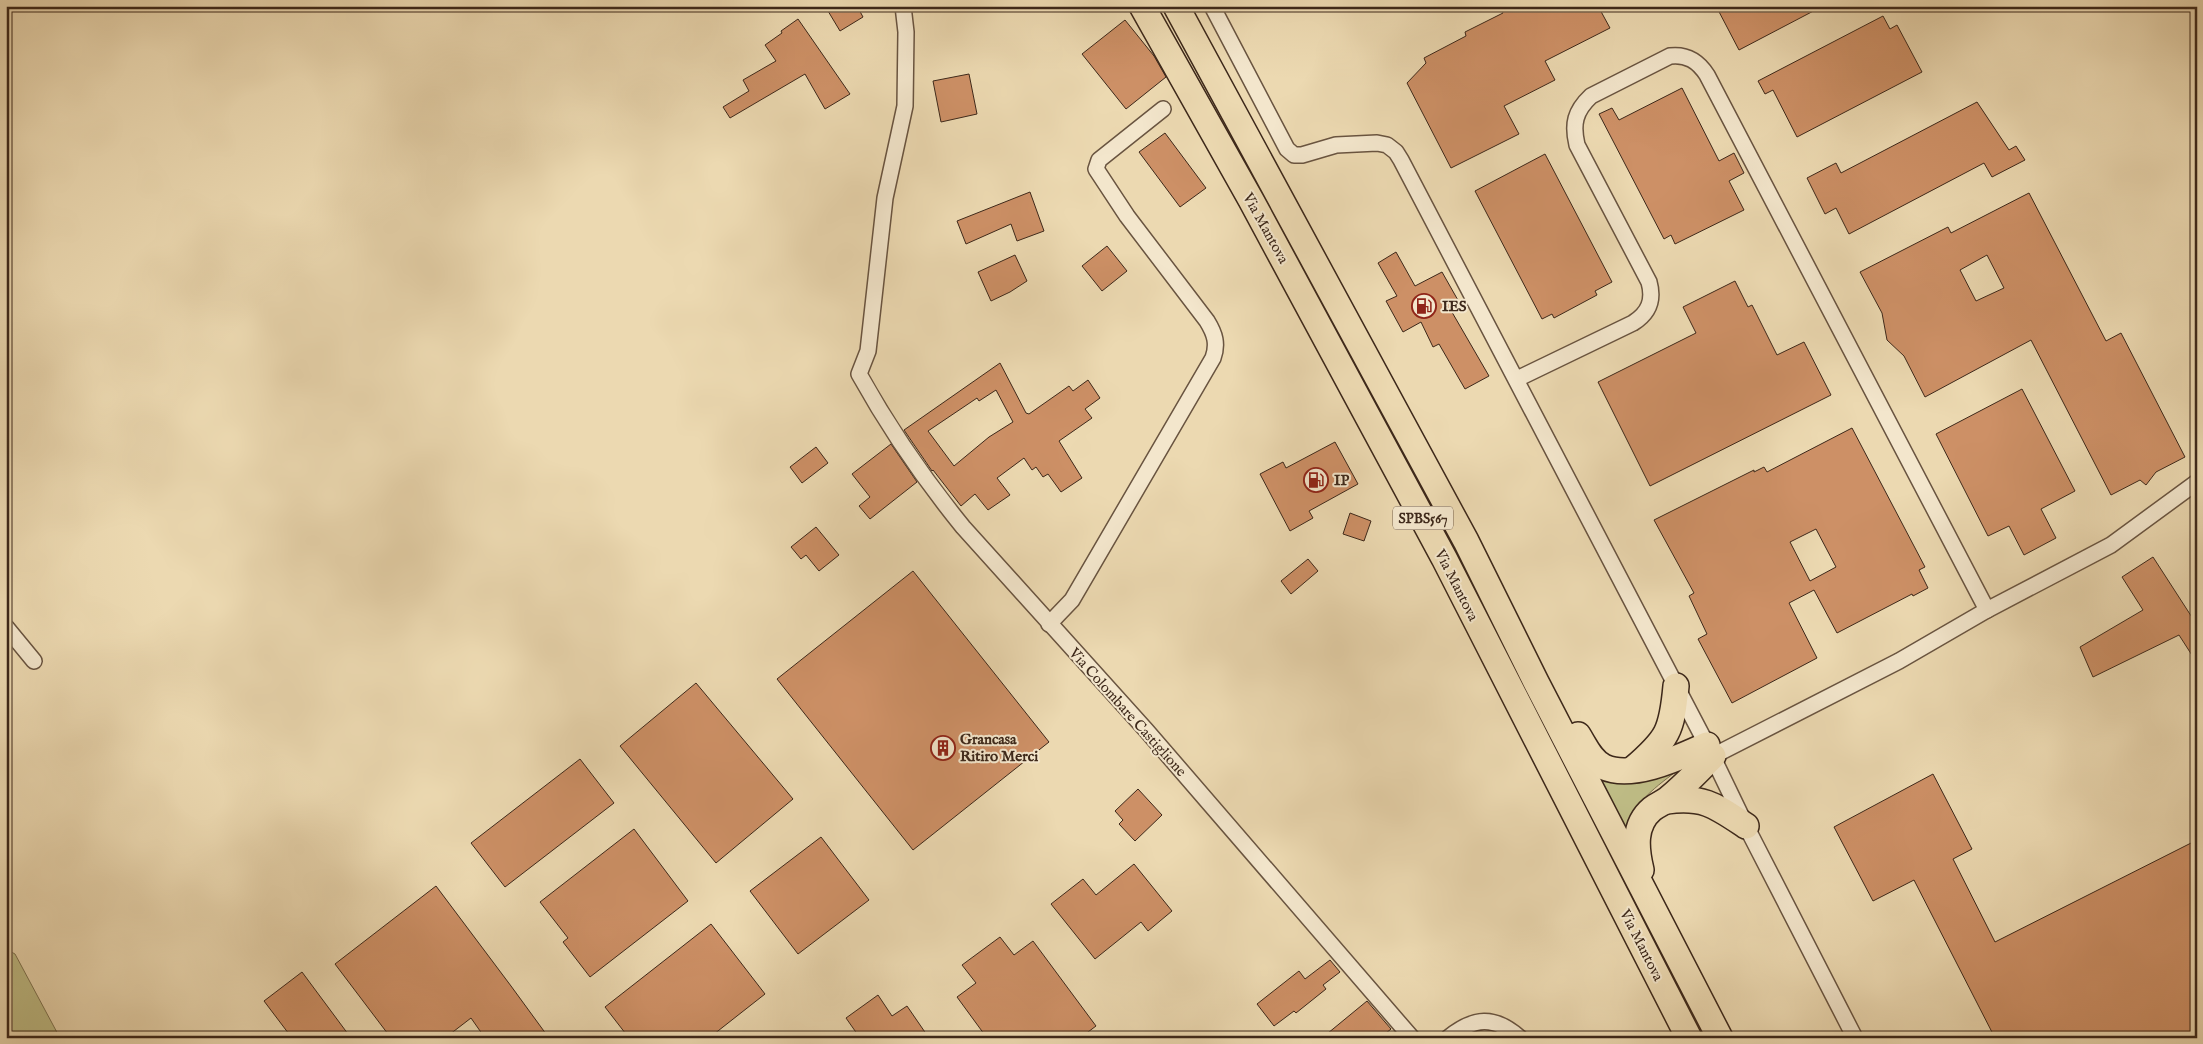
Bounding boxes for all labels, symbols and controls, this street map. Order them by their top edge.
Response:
street label: Via Mantova [1238,189,1293,268]
fuel station icon: IES [1411,293,1437,319]
place label: IES [1442,297,1467,316]
fuel station icon: IP [1303,467,1329,493]
place label: IP [1334,471,1349,490]
road number: SPBS567 [1393,506,1453,530]
street label: Via Mantova [1430,545,1483,625]
street label: Via Colombare Castiglione [1064,643,1191,781]
place label: Grancasa Ritiro Merci [960,730,1038,766]
building icon: Grancasa Ritiro Merci [930,735,956,761]
street label: Via Mantova [1615,905,1668,985]

